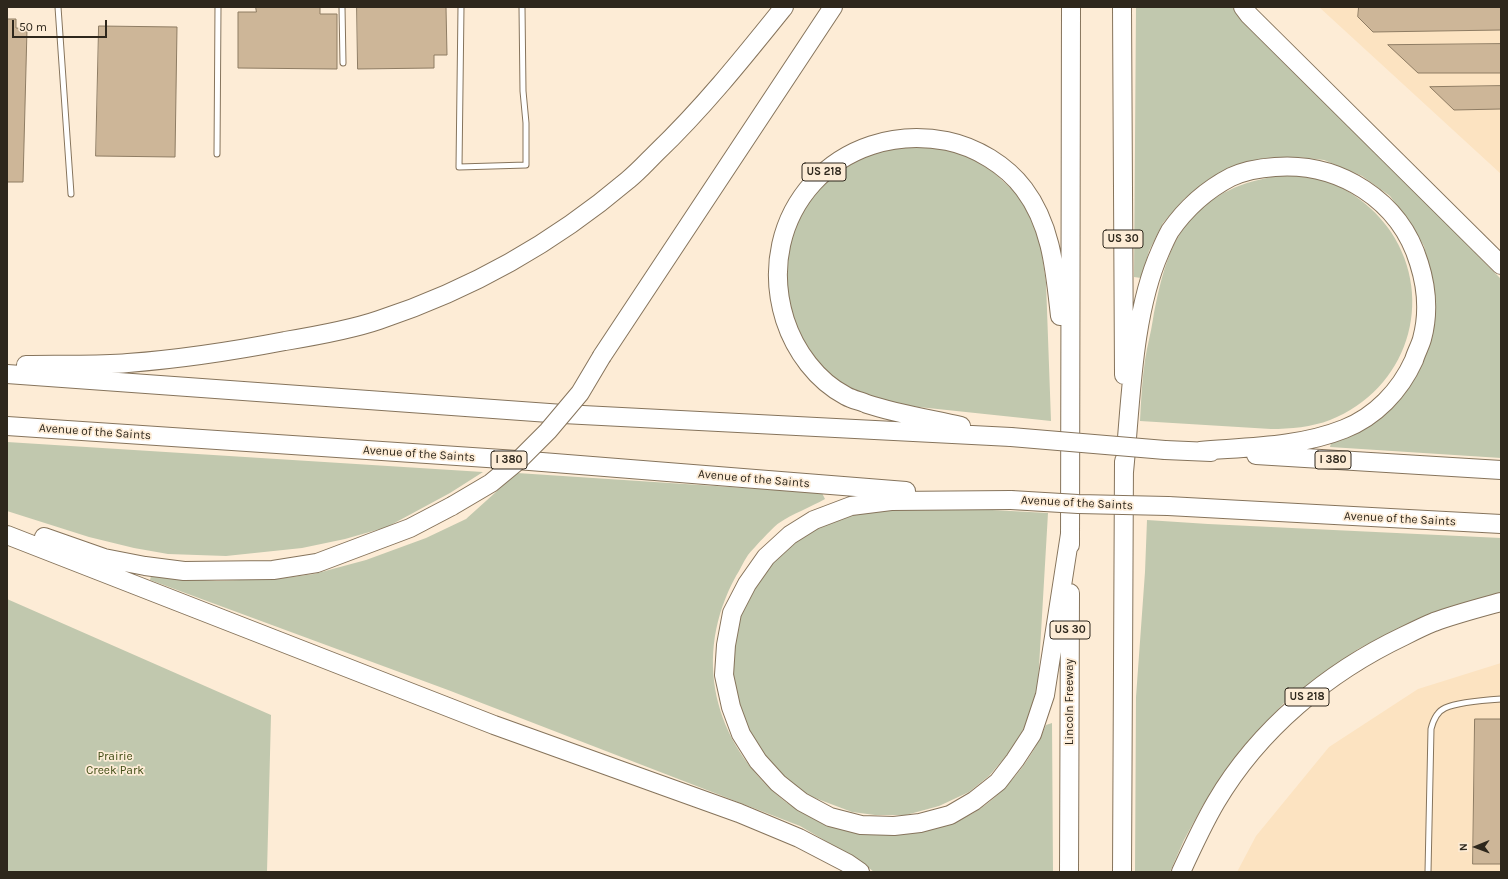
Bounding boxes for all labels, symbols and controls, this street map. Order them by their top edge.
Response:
scale bar [14,12,109,38]
text: 50 m [19,20,47,34]
road number: US 218 [802,163,846,181]
road number: US 30 [1103,230,1143,248]
street label: Avenue of the Saints [39,421,151,443]
street label: Avenue of the Saints [363,443,475,465]
road number: I 380 [491,451,527,469]
road number: I 380 [1315,451,1351,469]
street label: Avenue of the Saints [698,467,810,491]
street label: Avenue of the Saints [1021,493,1133,513]
street label: Avenue of the Saints [1344,509,1456,529]
road number: US 30 [1050,621,1090,639]
street label: Lincoln Freeway [1063,659,1077,745]
road number: US 218 [1285,688,1329,706]
park label: Prairie Creek Park [86,750,144,778]
north arrow [1456,827,1496,867]
text: N [1457,843,1470,851]

